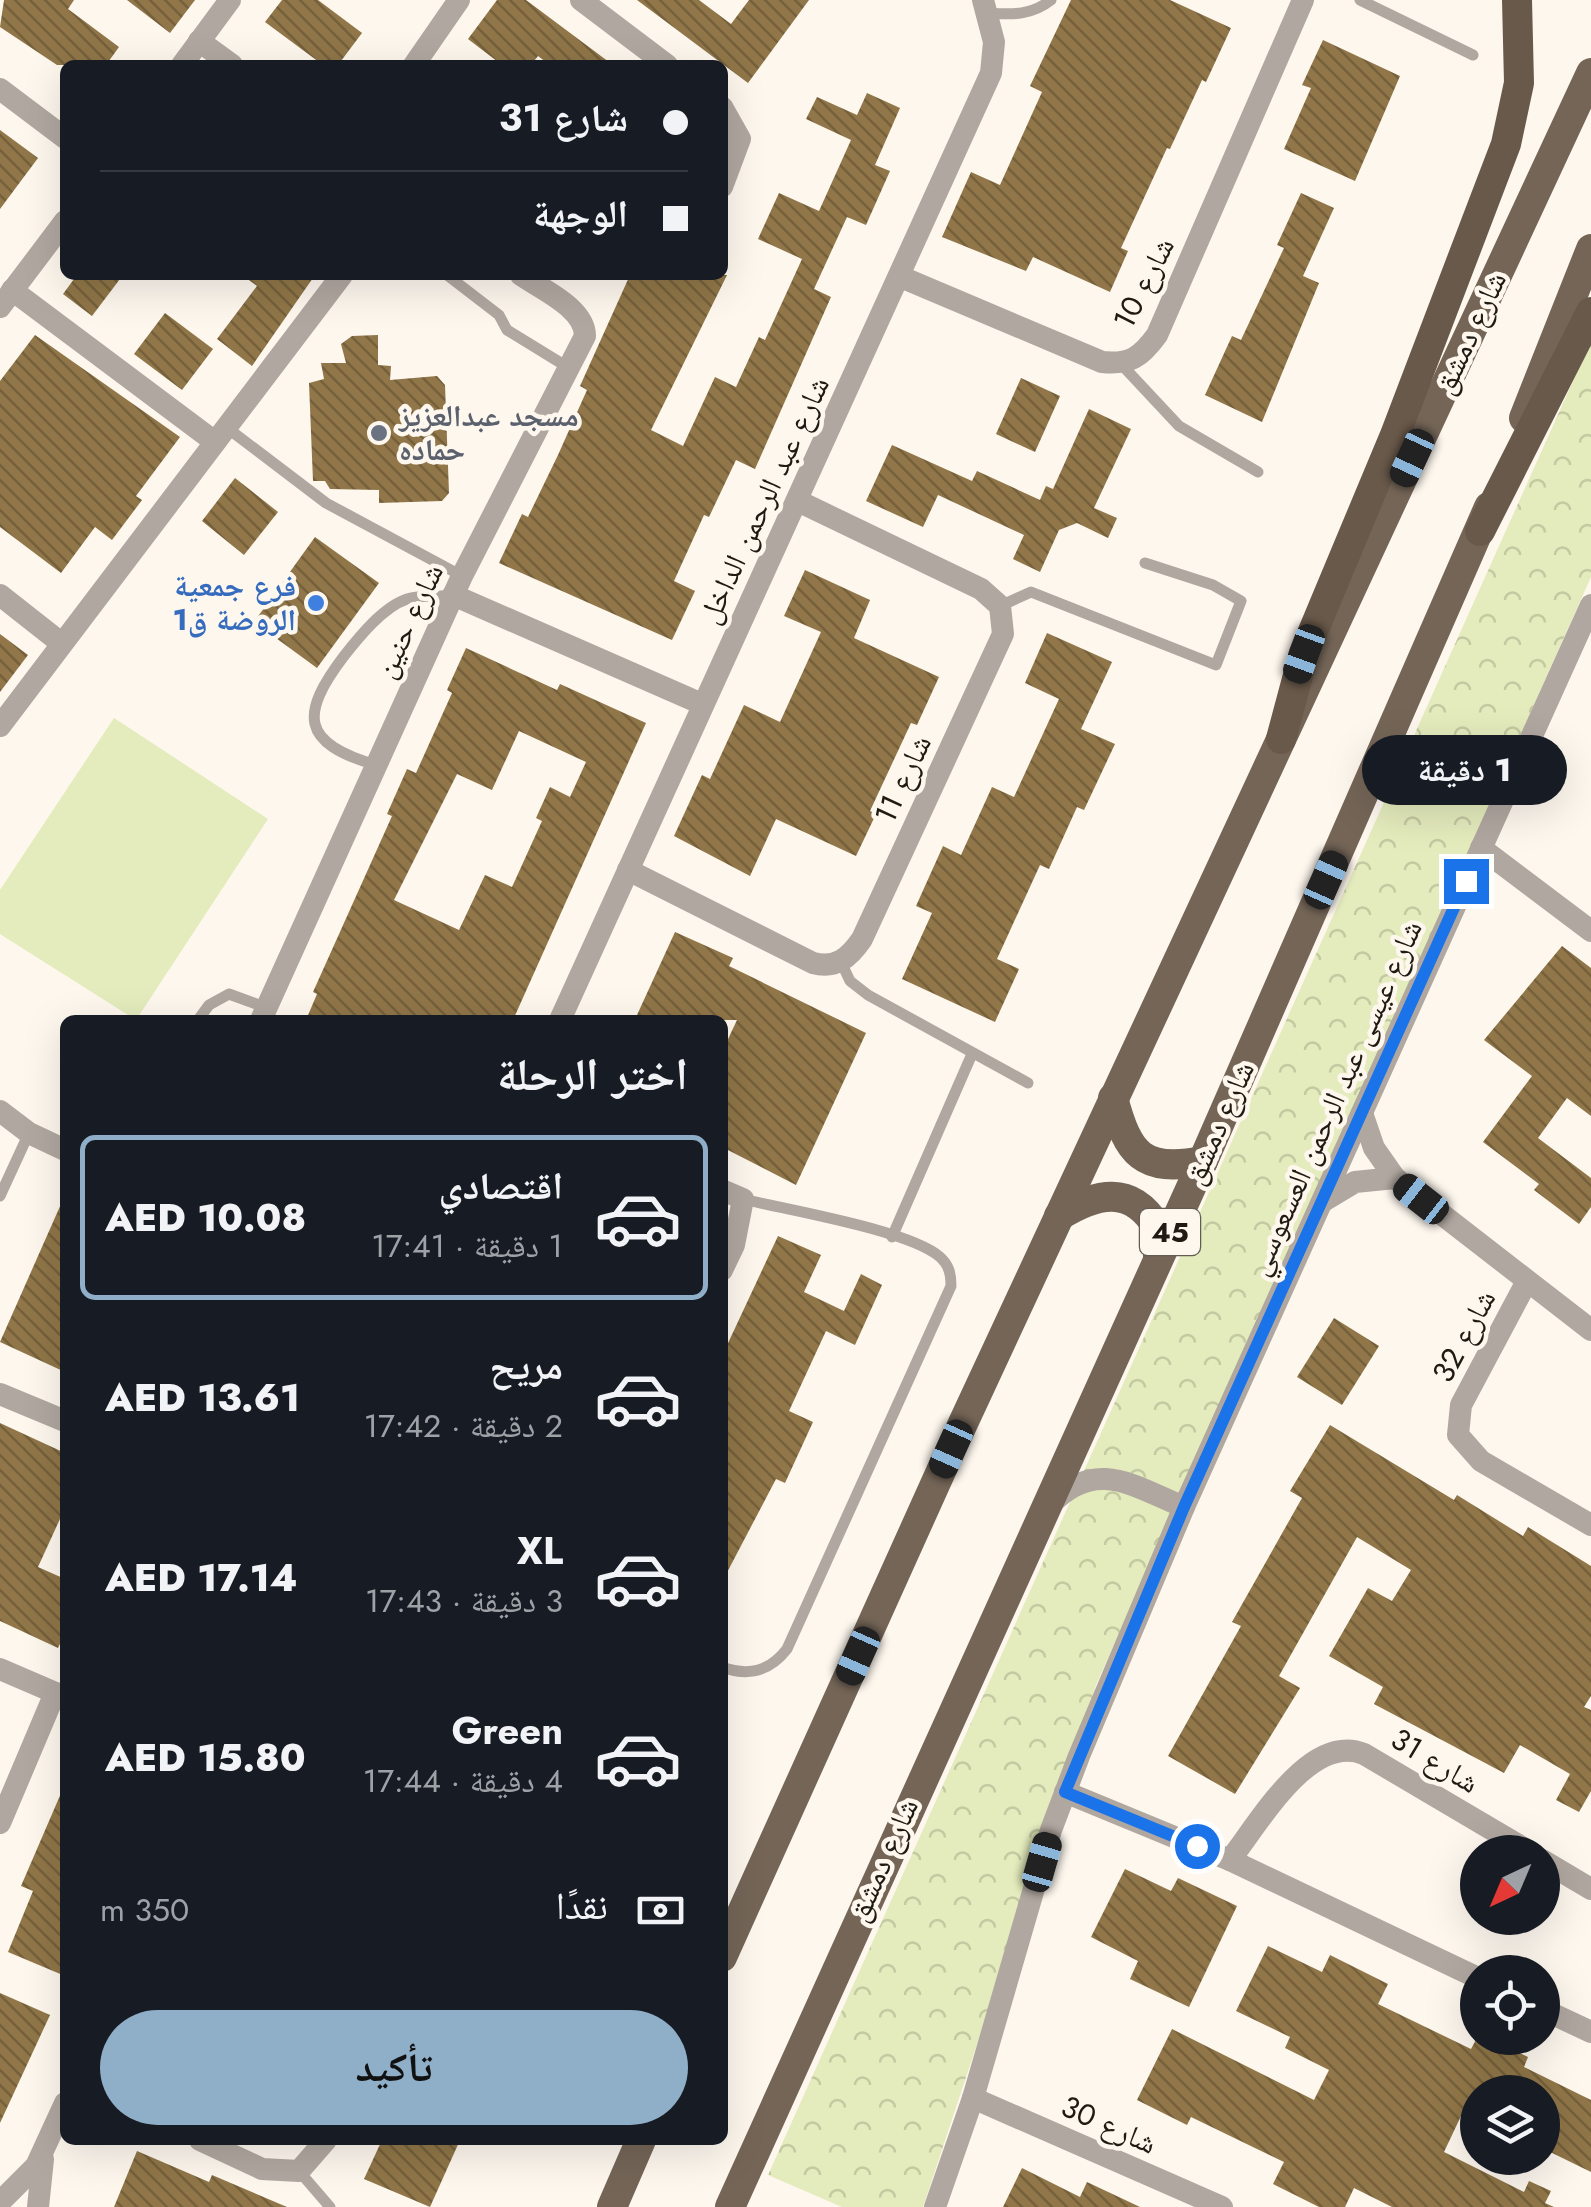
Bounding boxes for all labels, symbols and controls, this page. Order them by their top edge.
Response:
text: شارع 31 [499,90,628,145]
text: الوجهة [533,186,628,241]
street label: شارع 10 [1102,230,1185,336]
street label: شارع دمشق [1422,264,1517,401]
street label: شارع عبد الرحمن الداخل [687,369,840,631]
place label: مسجد عبدالعزيز حماده [397,394,579,471]
marker: مسجد عبدالعزيز حماده [368,422,390,444]
car [1386,424,1438,492]
street label: شارع حنين [363,556,454,685]
place label: فرع جمعية الروضة ق1 [173,564,296,641]
marker: فرع جمعية الروضة ق1 [305,592,327,614]
car [1280,621,1328,687]
street label: شارع 11 [863,728,942,830]
callout: 1 دقيقة [1364,736,1568,806]
text: 1 دقيقة [1418,747,1511,793]
car [1300,846,1352,914]
route end [1444,859,1489,904]
street label: شارع عيسى عبد الرحمن العسعوسي [1237,913,1435,1283]
text: اختر الرحلة [497,1042,688,1107]
street label: شارع دمشق [1172,1054,1265,1192]
text: اقتصادي [439,1158,563,1213]
car [1388,1169,1454,1229]
icon: car [593,1173,683,1263]
text: AED 10.08 [105,1190,306,1245]
road number: 45 [1140,1209,1200,1255]
text: 1 دقيقة · 17:41 [371,1223,563,1269]
street label: شارع 32 [1421,1282,1506,1390]
text: مريح [489,1338,563,1393]
icon: car [593,1353,683,1443]
text: AED 13.61 [105,1370,300,1425]
text: 2 دقيقة · 17:42 [364,1403,563,1449]
car [925,1415,977,1483]
text: XL [517,1523,563,1578]
icon: car [593,1533,683,1623]
text: AED 17.14 [105,1550,298,1605]
text: 3 دقيقة · 17:43 [365,1578,563,1624]
car [832,1622,884,1690]
text: Green [452,1703,563,1758]
icon: car [593,1713,683,1803]
street label: شارع 31 [1383,1717,1487,1804]
text: AED 15.80 [105,1730,306,1785]
text: 4 دقيقة · 17:44 [363,1758,563,1804]
street label: شارع دمشق [836,1791,929,1929]
route start [1175,1824,1220,1869]
car [1019,1829,1065,1895]
north arrow [1460,1835,1560,1935]
map controls [1460,1835,1560,2175]
text: نقدًا [556,1878,608,1933]
icon: cash [633,1883,688,1938]
text: 350 m [100,1887,189,1933]
button: locate [1460,1955,1560,2055]
button: تأكيد [100,2010,688,2125]
button: layers [1460,2075,1560,2175]
street label: شارع 30 [1055,2084,1164,2165]

